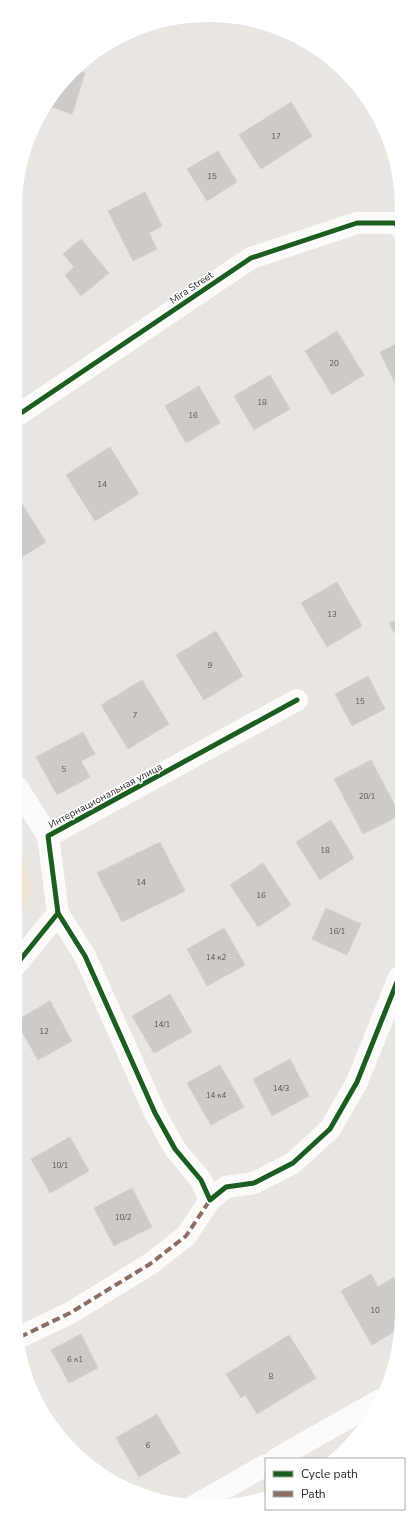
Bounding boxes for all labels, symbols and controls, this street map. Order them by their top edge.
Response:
house number: 17 [271,131,281,142]
house number: 15 [207,171,217,182]
street label: Mira Street [167,268,216,307]
house number: 20 [329,358,339,369]
house number: 18 [257,397,267,408]
house number: 16 [188,410,198,421]
house number: 14 [97,479,107,490]
house number: 13 [327,609,337,620]
house number: 9 [208,660,213,671]
house number: 15 [355,696,365,707]
house number: 7 [133,710,138,721]
street label: Интернациональная улица [46,760,165,832]
house number: 5 [62,764,67,775]
house number: 20/1 [359,791,376,802]
house number: 18 [320,845,330,856]
house number: 14 [136,877,146,888]
house number: 16 [256,890,266,901]
house number: 16/1 [329,926,346,937]
house number: 14 к2 [206,952,227,963]
house number: 14/1 [154,1019,171,1030]
house number: 12 [39,1026,49,1037]
house number: 14/3 [273,1083,290,1094]
house number: 14 к4 [206,1090,227,1101]
house number: 10/1 [52,1160,69,1171]
house number: 10/2 [115,1212,132,1223]
house number: 10 [370,1305,380,1316]
house number: 6 к1 [67,1354,83,1365]
house number: 8 [269,1371,274,1382]
house number: 6 [146,1440,151,1451]
legend [265,1458,405,1510]
text: Cycle path [301,1466,358,1482]
text: Path [301,1486,326,1502]

